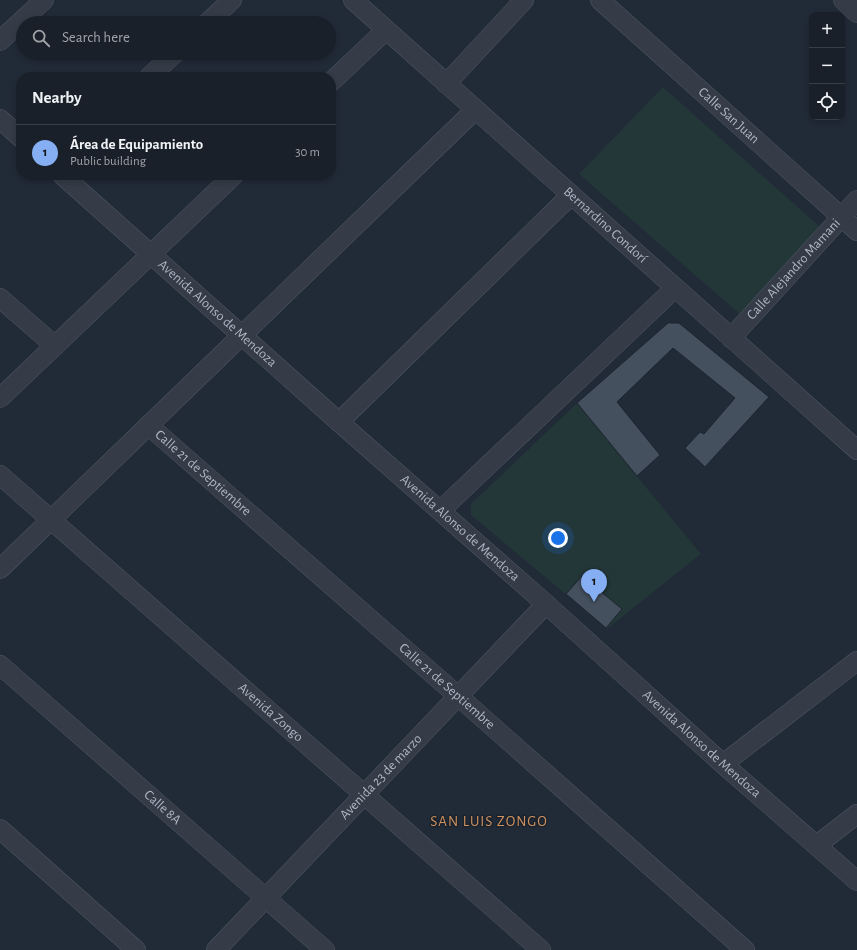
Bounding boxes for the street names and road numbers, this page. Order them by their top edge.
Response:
street label: Calle San Juan [696,85,762,146]
street label: Bernardino Condorí [561,184,650,266]
street label: Calle Alejandro Mamani [744,216,843,322]
street label: Avenida Alonso de Mendoza [155,257,280,370]
street label: Calle 21 de Septiembre [152,427,254,519]
street label: Avenida Alonso de Mendoza [398,472,522,584]
street label: Calle 21 de Septiembre [396,641,497,732]
street label: Avenida Zongo [235,680,306,745]
street label: Avenida Alonso de Mendoza [640,688,764,801]
street label: Avenida 23 de marzo [337,732,425,822]
street label: Calle 8A [141,788,184,827]

